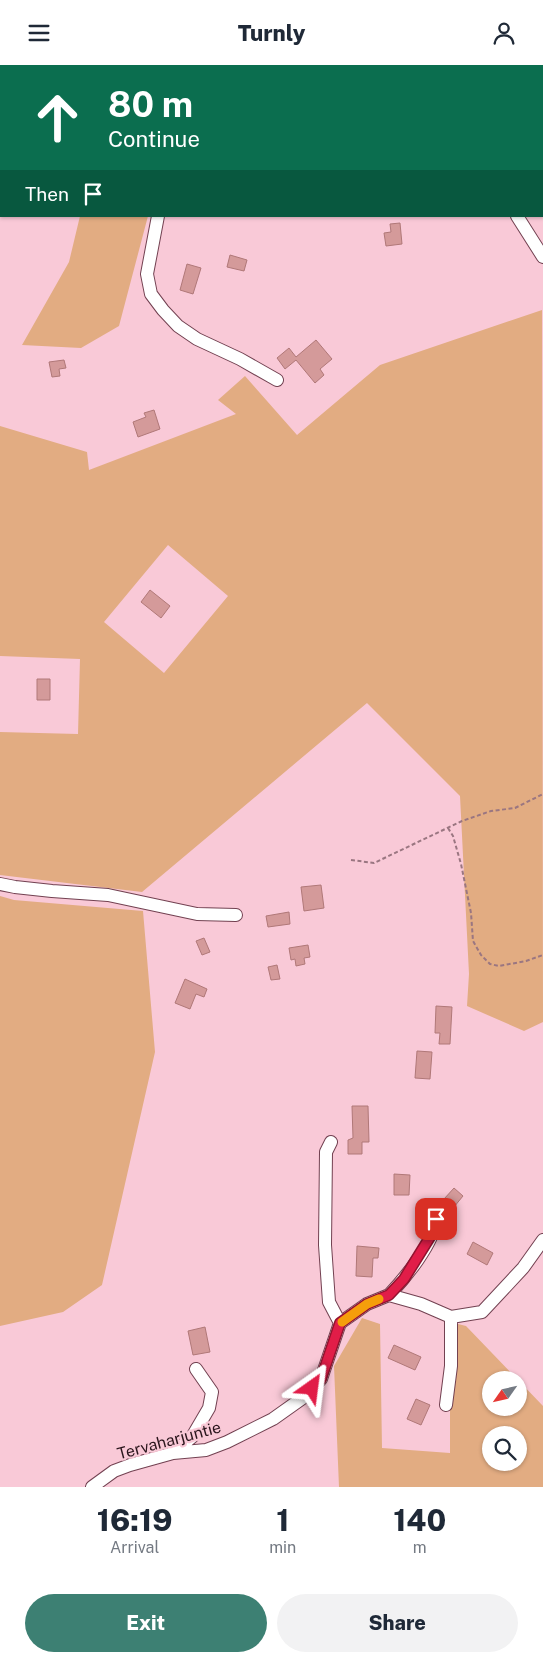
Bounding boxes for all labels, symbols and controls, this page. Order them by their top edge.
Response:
icon: menu [25,19,53,47]
icon: person [490,19,518,47]
text: Turnly [238,20,305,46]
text: 80 m [108,84,193,125]
icon: ahead [25,85,90,150]
text: Continue [108,126,200,152]
icon: arrive [79,180,107,208]
text: Then [25,183,69,205]
pin [415,1198,457,1240]
icon: arrive [422,1205,450,1233]
position arrow [285,1361,337,1413]
north arrow [482,1371,528,1416]
map controls [482,1371,527,1471]
street label: Tervaharjuntie [115,1418,223,1463]
button: search [482,1426,527,1471]
text: 16:19 [97,1502,172,1538]
text: 1 [276,1502,289,1538]
text: 140 [393,1502,446,1538]
text: Arrival [110,1538,159,1557]
text: min [269,1538,296,1557]
text: m [413,1538,427,1557]
button: Exit [25,1594,267,1652]
button: Share [277,1594,518,1652]

